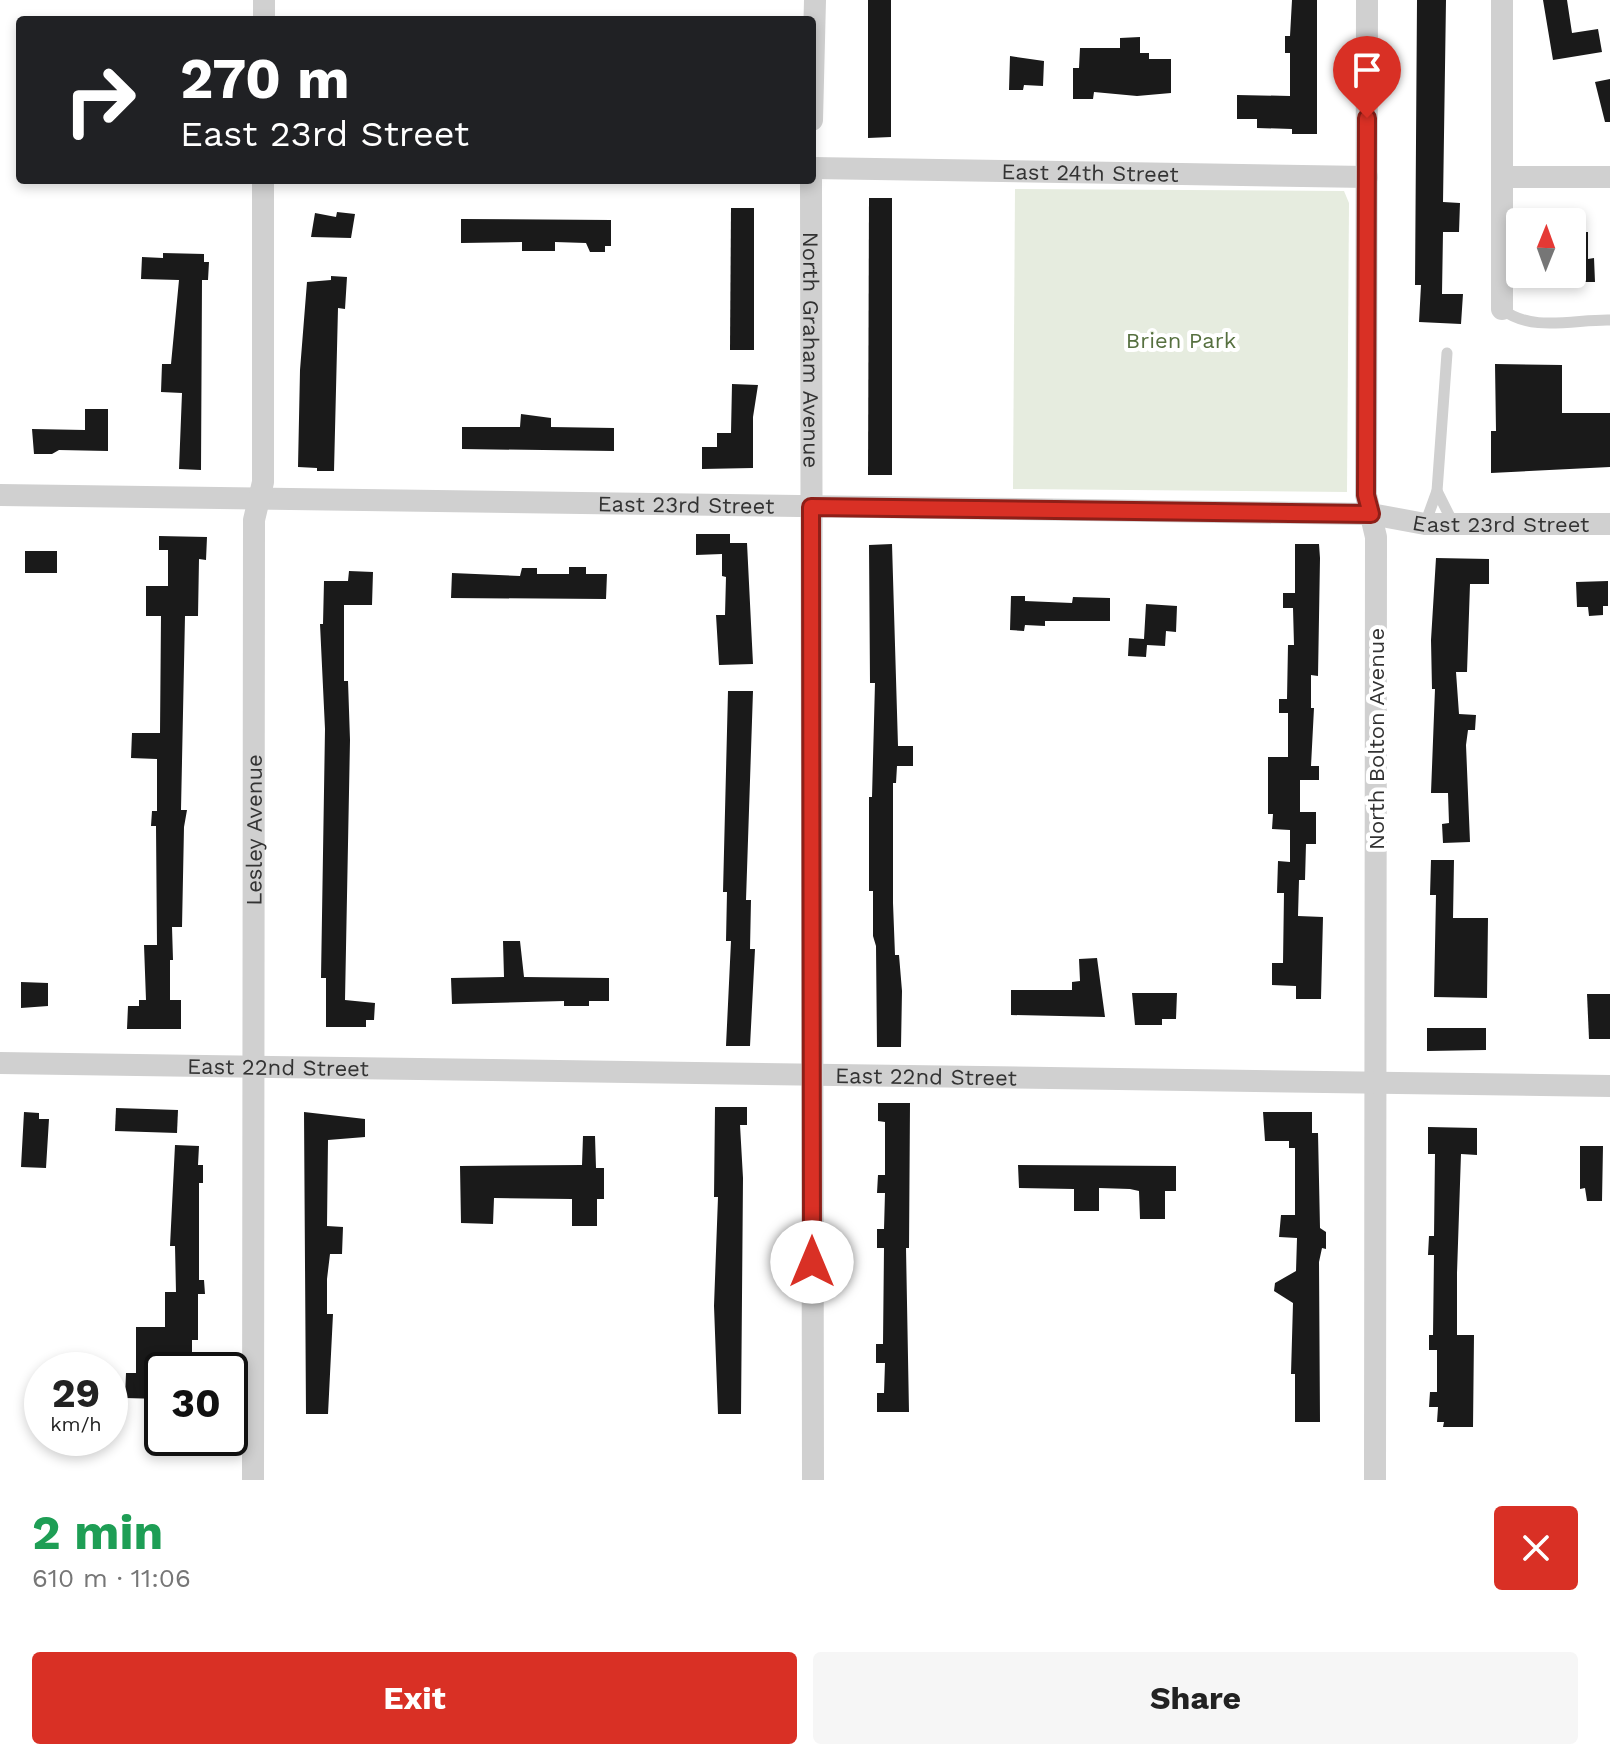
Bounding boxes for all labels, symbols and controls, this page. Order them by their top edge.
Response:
pin [1333,36,1401,118]
text: 270 m [180,46,350,112]
icon: right [48,48,152,152]
icon: arrive [1345,48,1389,92]
text: East 23rd Street [180,113,469,155]
street label: East 24th Street [1001,159,1179,187]
north arrow [1506,208,1586,288]
map controls [1506,208,1586,288]
street label: North Graham Avenue [798,232,823,468]
park label: Brien Park [1126,328,1236,353]
street label: East 23rd Street [597,491,774,519]
street label: East 23rd Street [1410,510,1589,537]
street label: North Bolton Avenue [1364,628,1389,850]
street label: Lesley Avenue [242,754,267,906]
street label: East 22nd Street [187,1054,369,1081]
street label: East 22nd Street [835,1063,1017,1091]
position arrow [770,1220,854,1304]
speed limit sign: 30 [144,1352,248,1456]
text: 29 [52,1370,100,1417]
text: km/h [50,1412,102,1436]
text: 2 min [32,1504,163,1561]
button: close [1494,1506,1578,1590]
text: 610 m · 11:06 [32,1563,191,1593]
button: Exit [32,1652,797,1744]
button: Share [813,1652,1578,1744]

